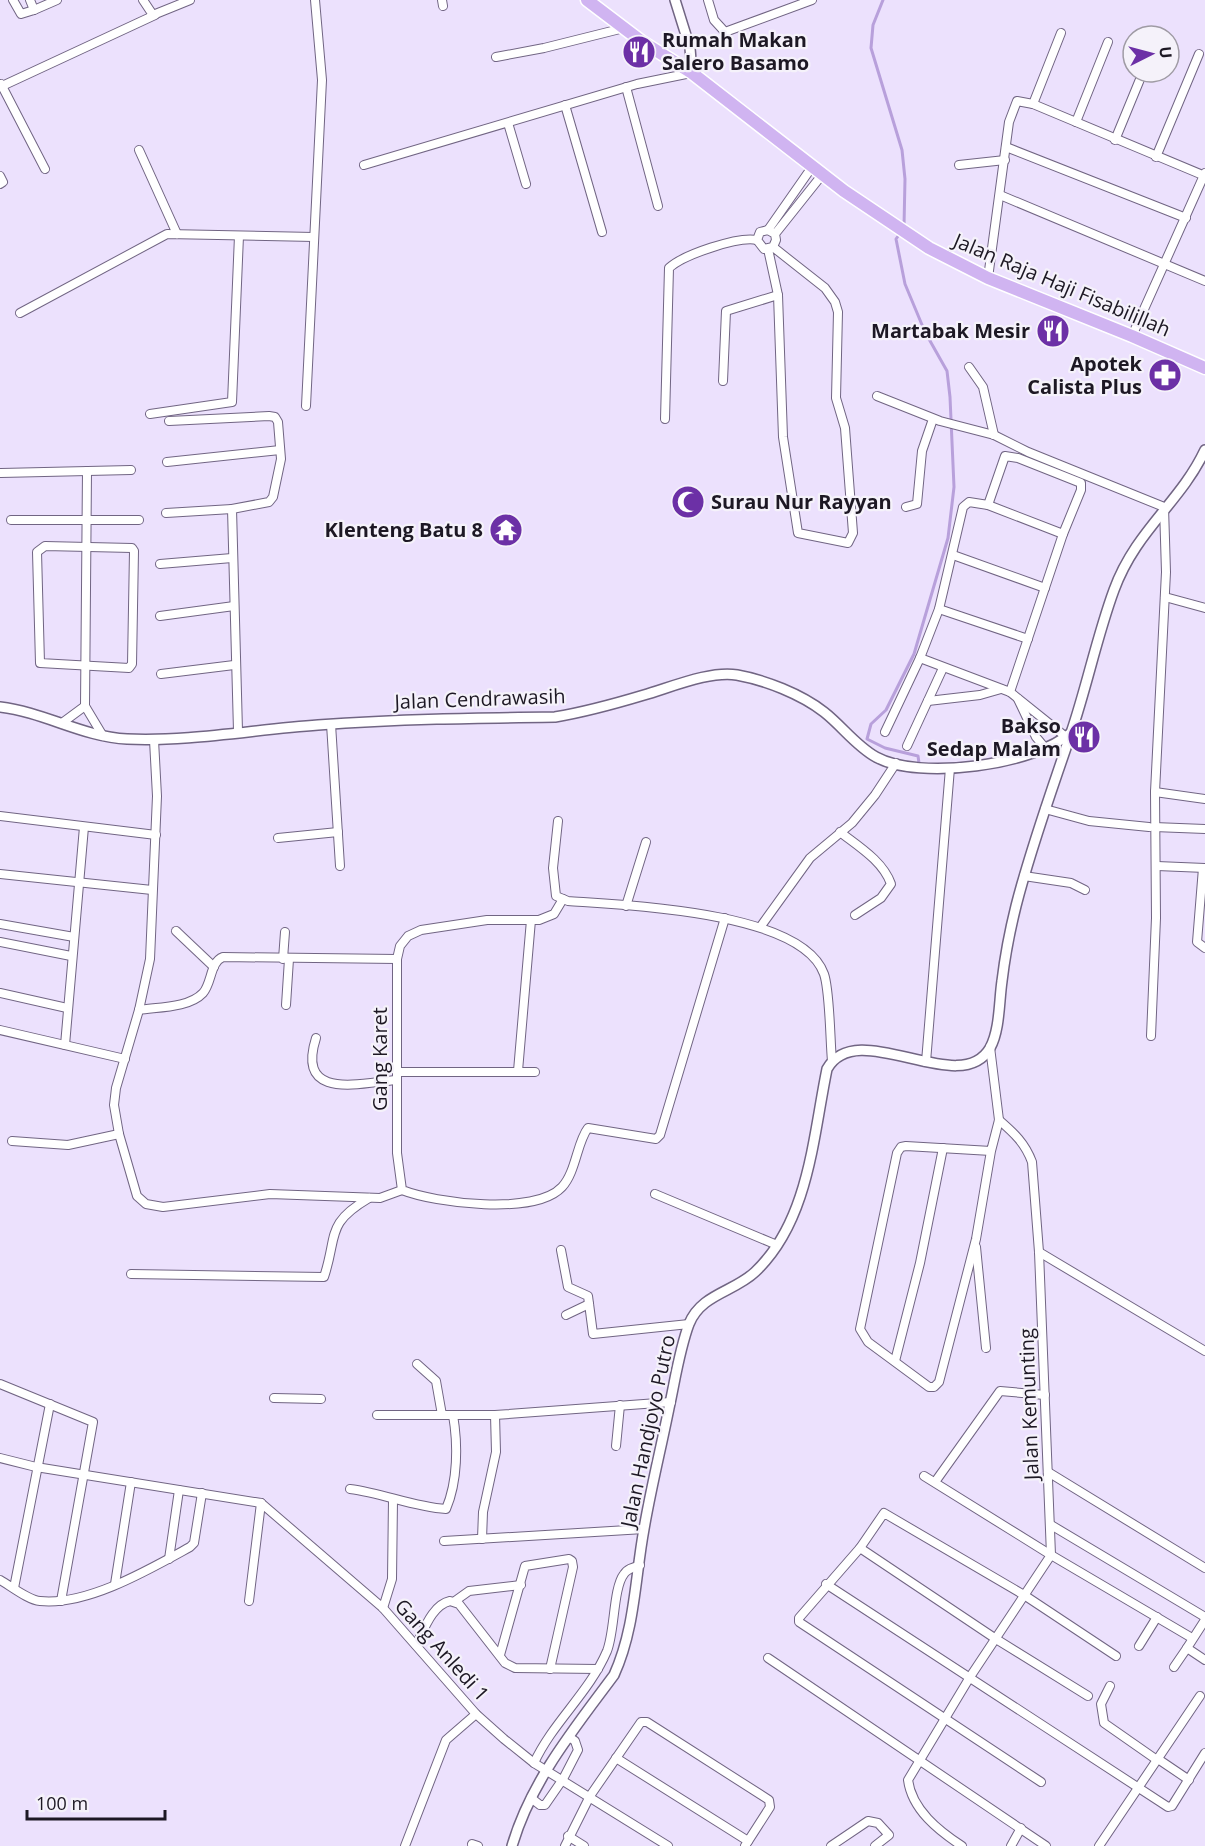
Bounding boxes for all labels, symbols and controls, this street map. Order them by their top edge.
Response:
north arrow [1121,24,1181,84]
place label: Rumah Makan Salero Basamo [662,26,809,76]
restaurant icon: Rumah Makan Salero Basamo [621,34,657,70]
text: U [1154,45,1177,60]
street label: Jalan Raja Haji Fisabilillah [948,226,1175,342]
restaurant icon: Martabak Mesir [1035,313,1071,349]
place label: Martabak Mesir [871,317,1030,344]
place label: Apotek Calista Plus [1027,350,1143,400]
pharmacy icon: Apotek Calista Plus [1147,357,1183,393]
mosque icon: Surau Nur Rayyan [670,484,706,520]
place label: Surau Nur Rayyan [711,488,892,515]
temple icon: Klenteng Batu 8 [488,512,524,548]
place label: Klenteng Batu 8 [325,516,483,543]
street label: Jalan Cendrawasih [392,682,566,715]
place label: Bakso Sedap Malam [927,712,1061,762]
restaurant icon: Bakso Sedap Malam [1066,719,1102,755]
street label: Gang Karet [366,1007,393,1111]
street label: Jalan Kemunting [1012,1327,1045,1482]
street label: Jalan Handjoyo Putro [613,1332,681,1532]
street label: Gang Anledi 1 [389,1593,496,1707]
scale bar [27,1783,165,1821]
text: 100 m [36,1791,88,1815]

